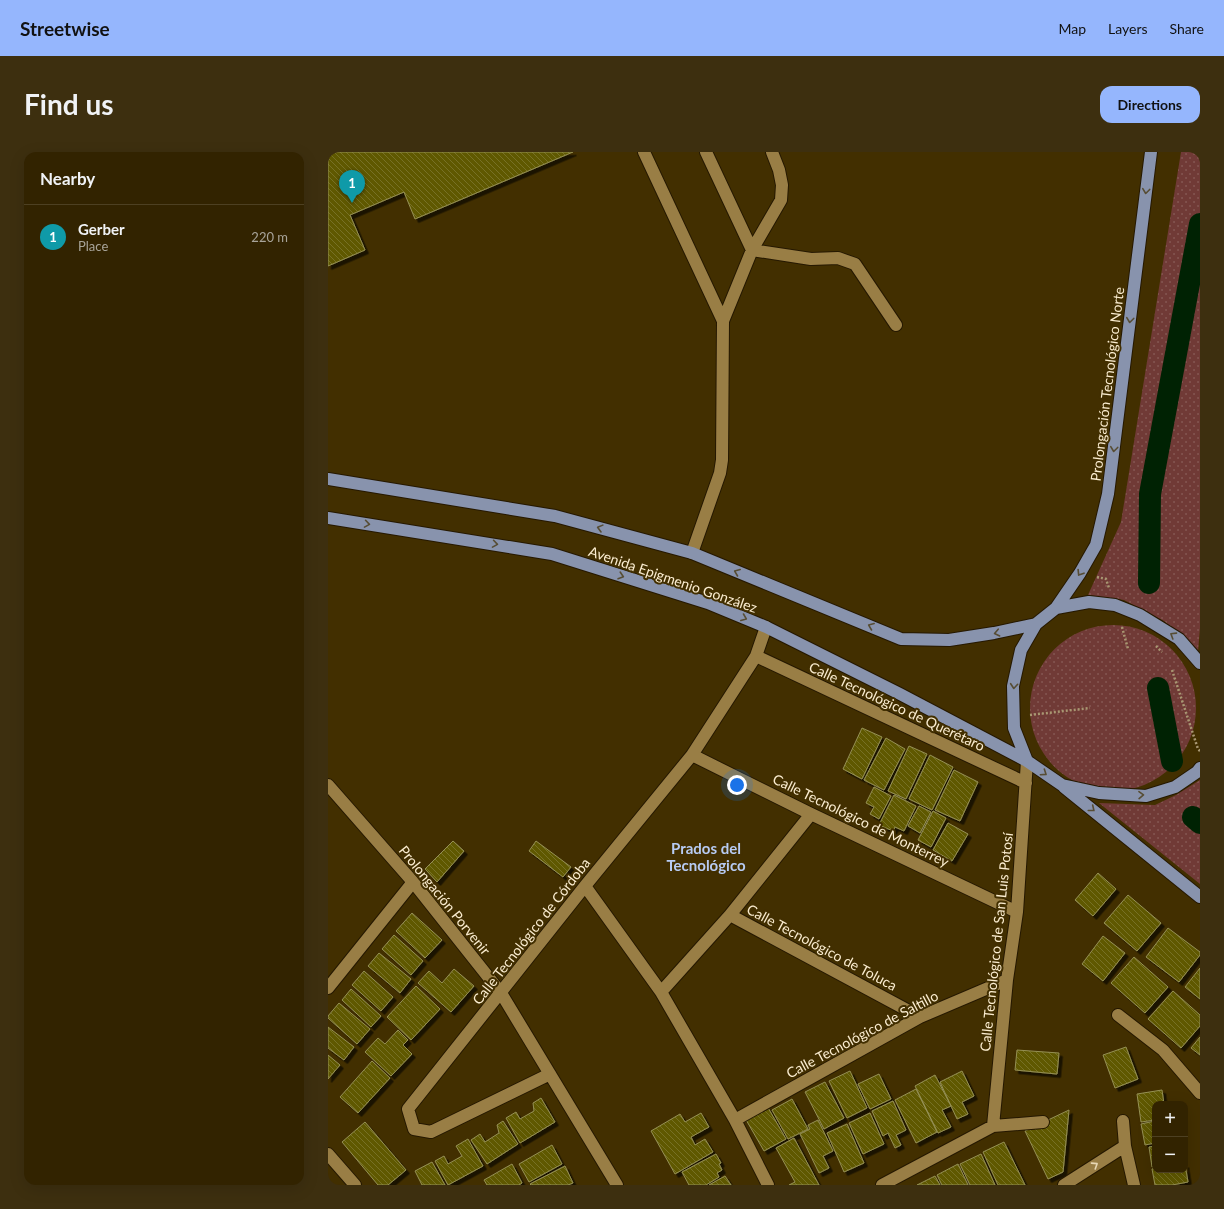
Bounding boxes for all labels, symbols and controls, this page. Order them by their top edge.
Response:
text: Streetwise [20,17,110,40]
text: Map [1058,20,1086,37]
text: Layers [1108,20,1148,37]
text: Share [1170,20,1204,37]
button: Directions [1100,86,1200,123]
text: Find us [24,87,114,121]
text: Nearby [40,168,95,189]
pin: 1 [339,170,365,203]
one-way arrow [1142,188,1151,194]
text: Gerber [78,220,125,238]
text: 1 [49,229,57,245]
text: 220 m [251,229,288,245]
text: Place [78,238,108,254]
street label: Prolongación Tecnológico Norte [1087,286,1127,482]
one-way arrow [1126,317,1135,323]
one-way arrow [1109,446,1118,452]
one-way arrow [363,519,370,527]
one-way arrow [597,524,604,533]
one-way arrow [492,540,498,548]
street label: Avenida Epigmenio González [587,542,759,616]
one-way arrow [734,568,741,576]
one-way arrow [1078,569,1085,576]
one-way arrow [617,571,624,580]
one-way arrow [740,613,747,621]
one-way arrow [867,623,875,631]
one-way arrow [994,628,1001,636]
one-way arrow [1170,632,1177,640]
street label: Calle Tecnológico de Querétaro [807,658,988,754]
one-way arrow [1009,683,1018,690]
one-way arrow [1040,768,1047,776]
street label: Calle Tecnológico de Monterrey [770,770,952,870]
your location [727,775,747,795]
one-way arrow [1139,791,1145,799]
one-way arrow [1087,805,1094,812]
street label: Calle Tecnológico de San Luis Potosí [976,831,1016,1052]
district label: Prados del Tecnológico [666,839,746,874]
street label: Prolongación Porvenir [396,842,494,958]
street label: Calle Tecnológico de Córdoba [469,854,593,1008]
street label: Calle Tecnológico de Toluca [744,900,900,994]
street label: Calle Tecnológico de Saltillo [783,987,941,1081]
map controls [1152,1101,1188,1173]
button: + [1152,1101,1188,1137]
button: − [1152,1137,1188,1173]
one-way arrow [1091,1163,1098,1170]

